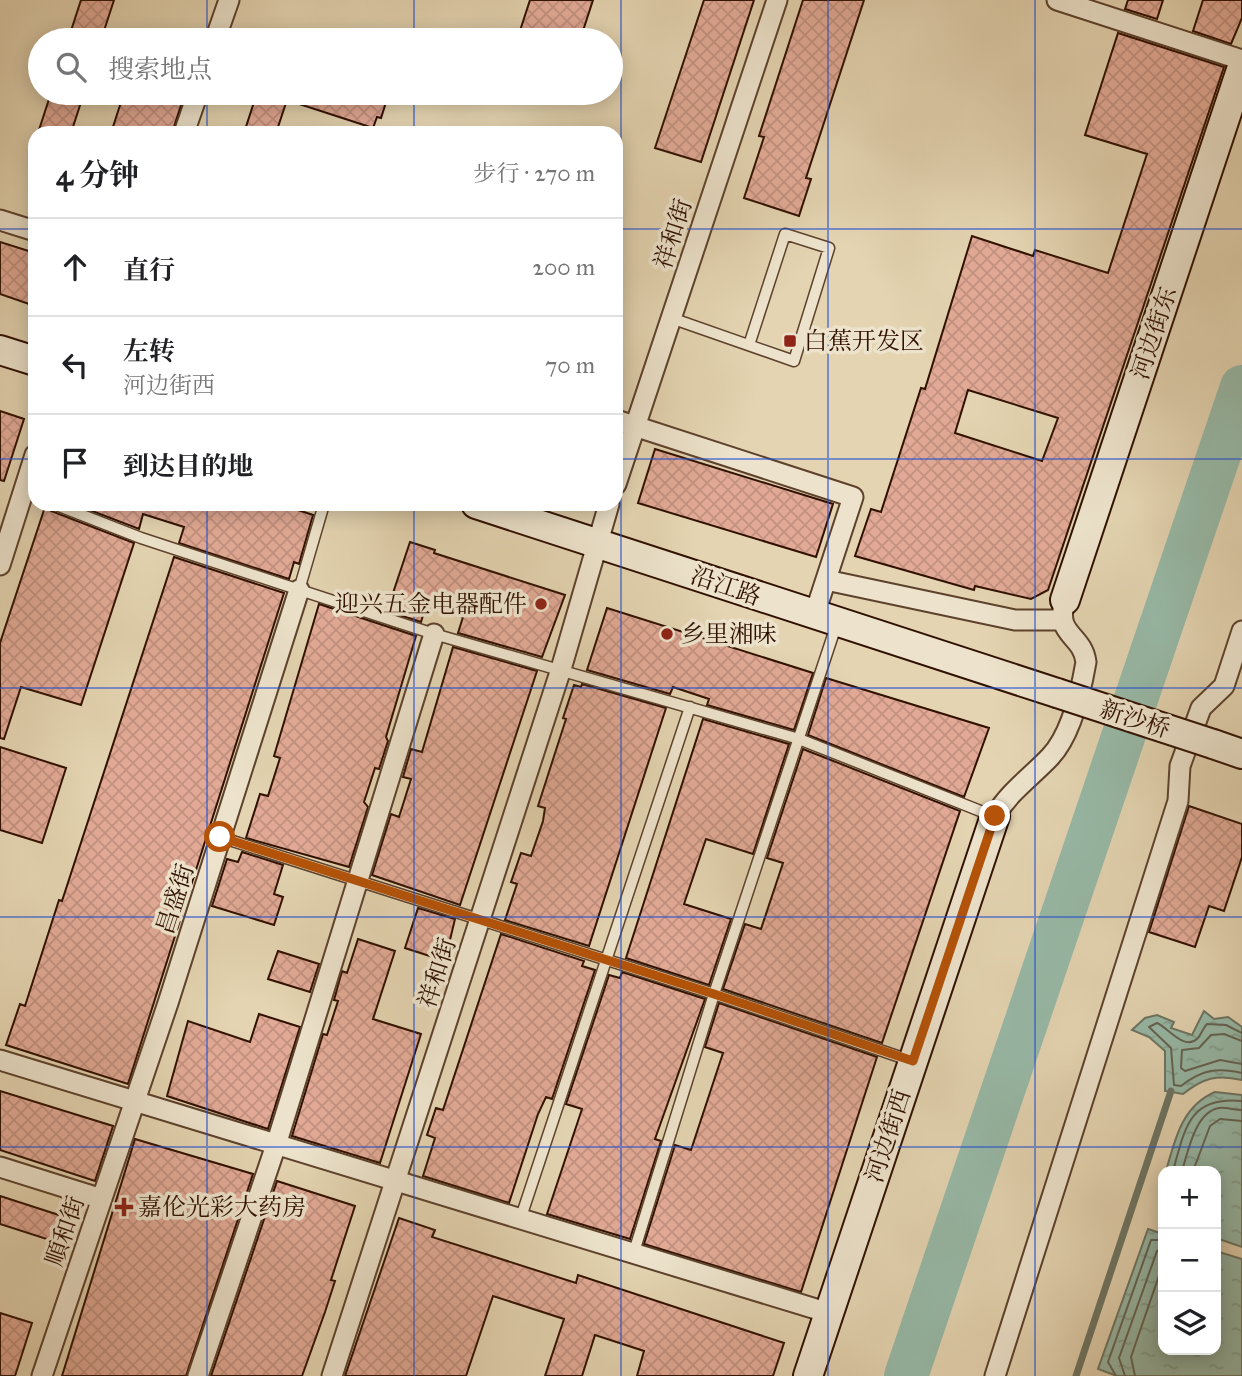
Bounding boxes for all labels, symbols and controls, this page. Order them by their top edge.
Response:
search box [28,28,623,105]
icon: search [52,48,90,86]
text: 搜索地点 [108,53,212,85]
text: 4 分钟 [56,157,139,193]
text: 步行 · 270 m [473,159,595,187]
street label: 祥和街 [648,195,698,273]
icon: ahead [56,248,94,286]
text: 200 m [533,253,595,281]
text: 直行 [123,254,175,286]
street label: 河边街东 [1125,283,1183,383]
place label: 白蕉开发区 [804,326,924,356]
marker: 白蕉开发区 [782,333,798,349]
text: 左转 [123,335,175,367]
icon: left [56,346,94,384]
text: 70 m [545,351,595,379]
text: 河边街西 [123,371,215,399]
icon: arrive [56,444,94,482]
text: 到达目的地 [123,450,253,482]
street label: 沿江路 [687,560,765,612]
place label: 迎兴五金电器配件 [335,589,527,619]
marker: 迎兴五金电器配件 [533,596,549,612]
place label: 乡里湘味 [681,619,777,649]
marker: 乡里湘味 [659,626,675,642]
street label: 新沙桥 [1096,694,1174,744]
route end [979,800,1010,831]
route start [204,821,235,852]
street label: 昌盛街 [150,860,200,938]
street label: 祥和街 [412,934,462,1012]
street label: 河边街西 [859,1086,917,1186]
map controls [1158,1166,1221,1355]
button: + [1158,1166,1221,1229]
street label: 順和街 [39,1192,91,1270]
place label: 嘉伦光彩大药房 [138,1192,306,1222]
marker: 嘉伦光彩大药房 [116,1199,132,1215]
button: − [1158,1229,1221,1292]
button: layers [1158,1292,1221,1355]

